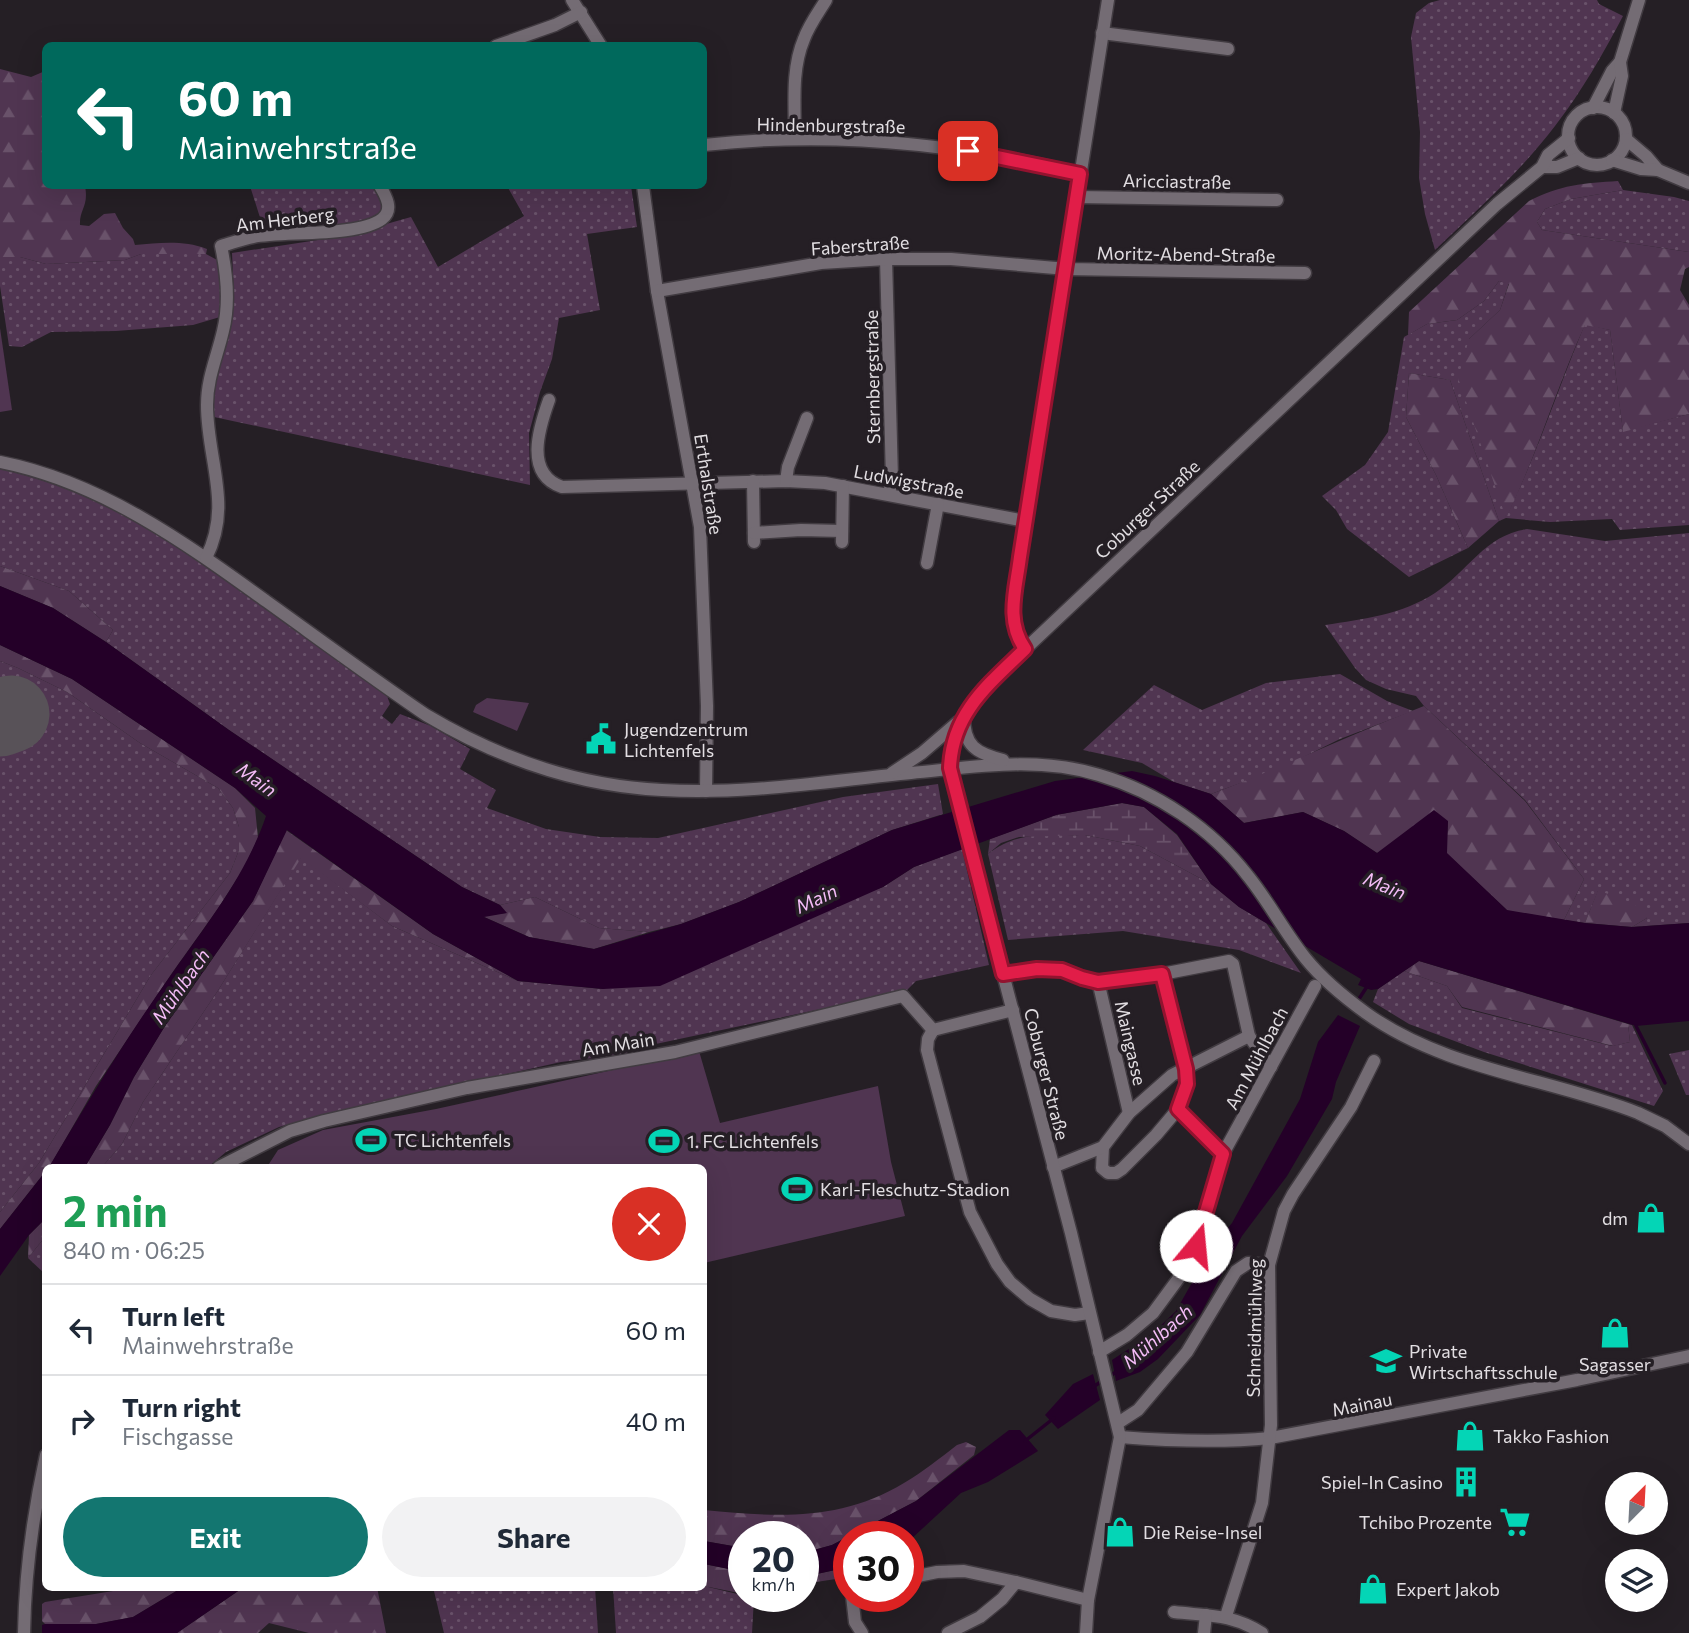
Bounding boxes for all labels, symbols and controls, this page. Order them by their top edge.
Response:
text: 60 m [178,66,293,126]
icon: left [63,70,154,161]
street label: Hindenburgstraße [756,113,906,137]
pin [938,121,998,181]
text: Mainwehrstraße [178,126,417,166]
icon: arrive [949,132,987,170]
street label: Aricciastraße [1123,169,1231,193]
street label: Am Herberg [235,202,336,236]
street label: Faberstraße [810,231,910,259]
street label: Moritz-Abend-Straße [1096,241,1276,267]
street label: Sternbergstraße [860,310,884,444]
street label: Erthalstraße [690,432,728,536]
street label: Coburger Straße [1090,455,1204,563]
street label: Ludwigstraße [852,460,966,502]
place label: Jugendzentrum Lichtenfels [624,718,748,761]
public building icon: Jugendzentrum Lichtenfels [584,722,618,756]
water label: Main [233,757,282,801]
water label: Main [1360,866,1410,904]
water label: Main [791,878,841,918]
water label: Mühlbach [146,944,214,1028]
street label: Maingasse [1111,998,1151,1088]
street label: Am Mühlbach [1220,1003,1292,1113]
street label: Coburger Straße [1020,1006,1074,1142]
street label: Am Main [580,1027,656,1061]
sports icon: TC Lichtenfels [354,1123,388,1157]
sports icon: 1. FC Lichtenfels [647,1124,681,1158]
place label: TC Lichtenfels [394,1129,511,1151]
place label: 1. FC Lichtenfels [687,1130,819,1152]
sports icon: Karl-Fleschutz-Stadion [780,1172,814,1206]
place label: Karl-Fleschutz-Stadion [820,1178,1010,1200]
text: 2 min [63,1184,168,1236]
button: close [612,1187,686,1261]
shop icon: dm [1634,1201,1668,1235]
place label: dm [1602,1207,1628,1229]
position arrow [1159,1209,1233,1283]
text: 840 m · 06:25 [63,1236,205,1264]
street label: Schneidmühlweg [1242,1258,1266,1397]
water label: Mühlbach [1117,1299,1197,1373]
text: Turn left [122,1300,225,1331]
icon: left [63,1311,101,1349]
text: 60 m [626,1314,686,1345]
shop icon: Sagasser [1598,1316,1632,1350]
text: Mainwehrstraße [122,1331,294,1359]
place label: Private Wirtschaftsschule [1409,1340,1558,1383]
school or university icon: Private Wirtschaftsschule [1369,1344,1403,1378]
place label: Sagasser [1579,1353,1651,1375]
street label: Mainau [1330,1387,1394,1421]
text: Turn right [122,1391,241,1422]
icon: right [63,1402,101,1440]
text: 40 m [626,1405,686,1436]
shop icon: Takko Fashion [1453,1419,1487,1453]
text: Fischgasse [122,1422,233,1450]
place label: Takko Fashion [1493,1425,1609,1447]
building icon: Spiel-In Casino [1449,1465,1483,1499]
place label: Spiel-In Casino [1321,1471,1443,1493]
north arrow [1605,1472,1668,1535]
map controls [1605,1472,1668,1612]
button: Exit [63,1497,368,1577]
button: Share [382,1497,686,1577]
supermarket icon: Tchibo Prozente [1498,1505,1532,1539]
place label: Tchibo Prozente [1359,1511,1492,1533]
shop icon: Die Reise-Insel [1103,1515,1137,1549]
speed limit sign: 30 [833,1521,924,1612]
place label: Die Reise-Insel [1143,1521,1262,1543]
text: 20 [752,1536,795,1579]
button: layers [1605,1549,1668,1612]
shop icon: Expert Jakob [1356,1572,1390,1606]
text: km/h [752,1573,795,1595]
place label: Expert Jakob [1396,1578,1500,1600]

